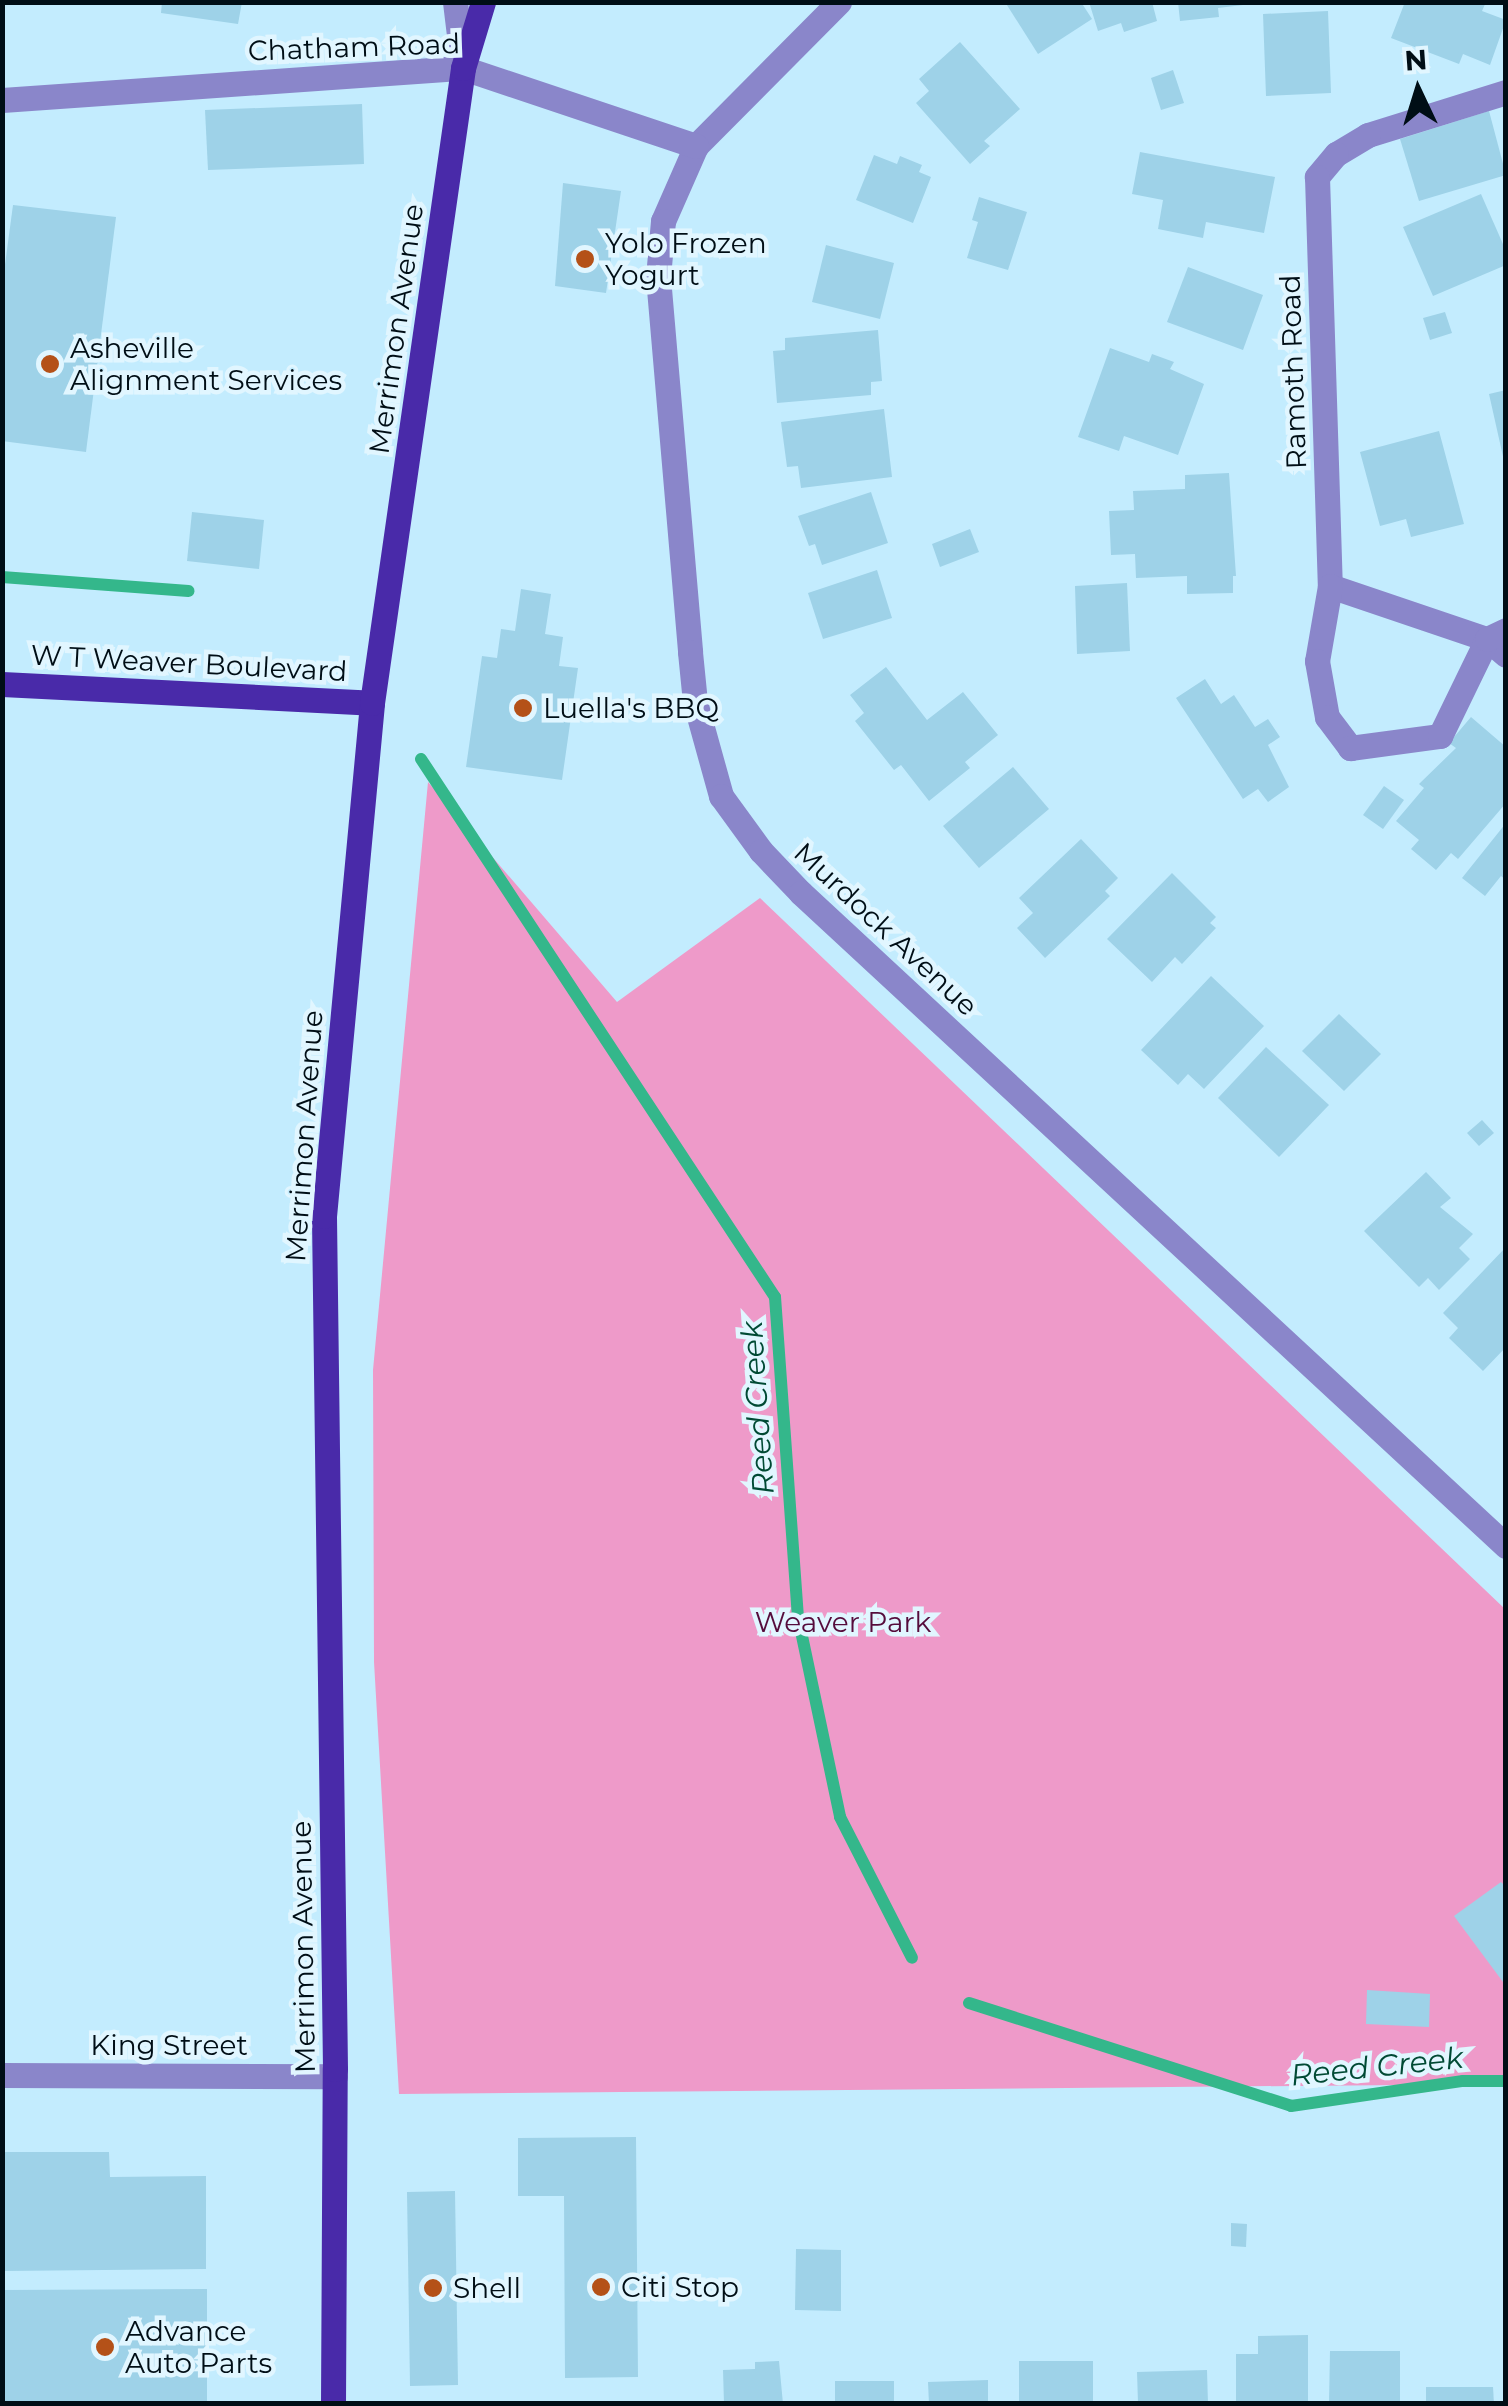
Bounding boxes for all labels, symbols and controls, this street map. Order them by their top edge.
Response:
street label: Chatham Road [247,27,461,67]
north arrow [1368,40,1468,140]
text: N [1403,42,1428,78]
street label: Merrimon Avenue [362,202,430,456]
place label: Yolo Frozen Yogurt [605,226,767,292]
marker: Yolo Frozen Yogurt [574,248,596,270]
street label: Ramoth Road [1273,274,1313,470]
place label: Asheville Alignment Services [70,331,342,397]
marker: Asheville Alignment Services [39,353,61,375]
street label: W T Weaver Boulevard [30,638,348,688]
place label: Luella's BBQ [543,691,719,725]
marker: Luella's BBQ [512,697,534,719]
street label: Murdock Avenue [787,835,985,1023]
street label: Merrimon Avenue [278,1009,330,1263]
water label: Reed Creek [734,1320,782,1496]
park label: Weaver Park [755,1605,931,1639]
street label: Merrimon Avenue [284,1821,322,2073]
street label: King Street [90,2028,248,2062]
water label: Reed Creek [1289,2040,1465,2094]
place label: Citi Stop [621,2270,739,2304]
place label: Shell [453,2271,521,2305]
marker: Citi Stop [590,2276,612,2298]
marker: Shell [422,2277,444,2299]
place label: Advance Auto Parts [125,2314,272,2380]
marker: Advance Auto Parts [94,2336,116,2358]

